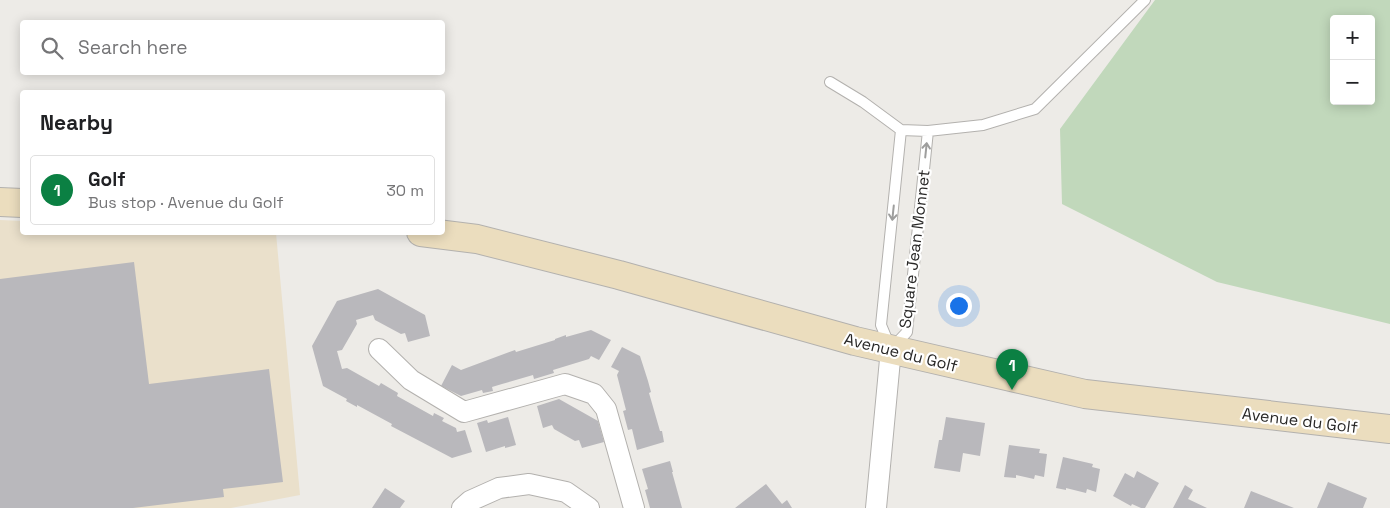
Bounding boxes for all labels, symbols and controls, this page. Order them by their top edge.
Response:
map controls [1330,15,1375,105]
button: + [1330,15,1375,60]
search box [20,20,445,75]
icon: search [38,34,66,62]
text: Search here [78,35,188,60]
button: − [1330,60,1375,105]
text: Nearby [40,109,113,136]
one-way arrow [921,142,931,158]
text: Golf [88,167,126,192]
street label: Square Jean Monnet [894,168,935,330]
text: 1 [53,180,61,201]
text: 30 m [386,180,424,201]
text: Bus stop · Avenue du Golf [88,192,284,213]
one-way arrow [888,205,898,221]
your location [946,293,972,319]
street label: Avenue du Golf [842,328,960,377]
pin: 1 [996,349,1028,390]
street label: Avenue du Golf [1241,403,1359,438]

